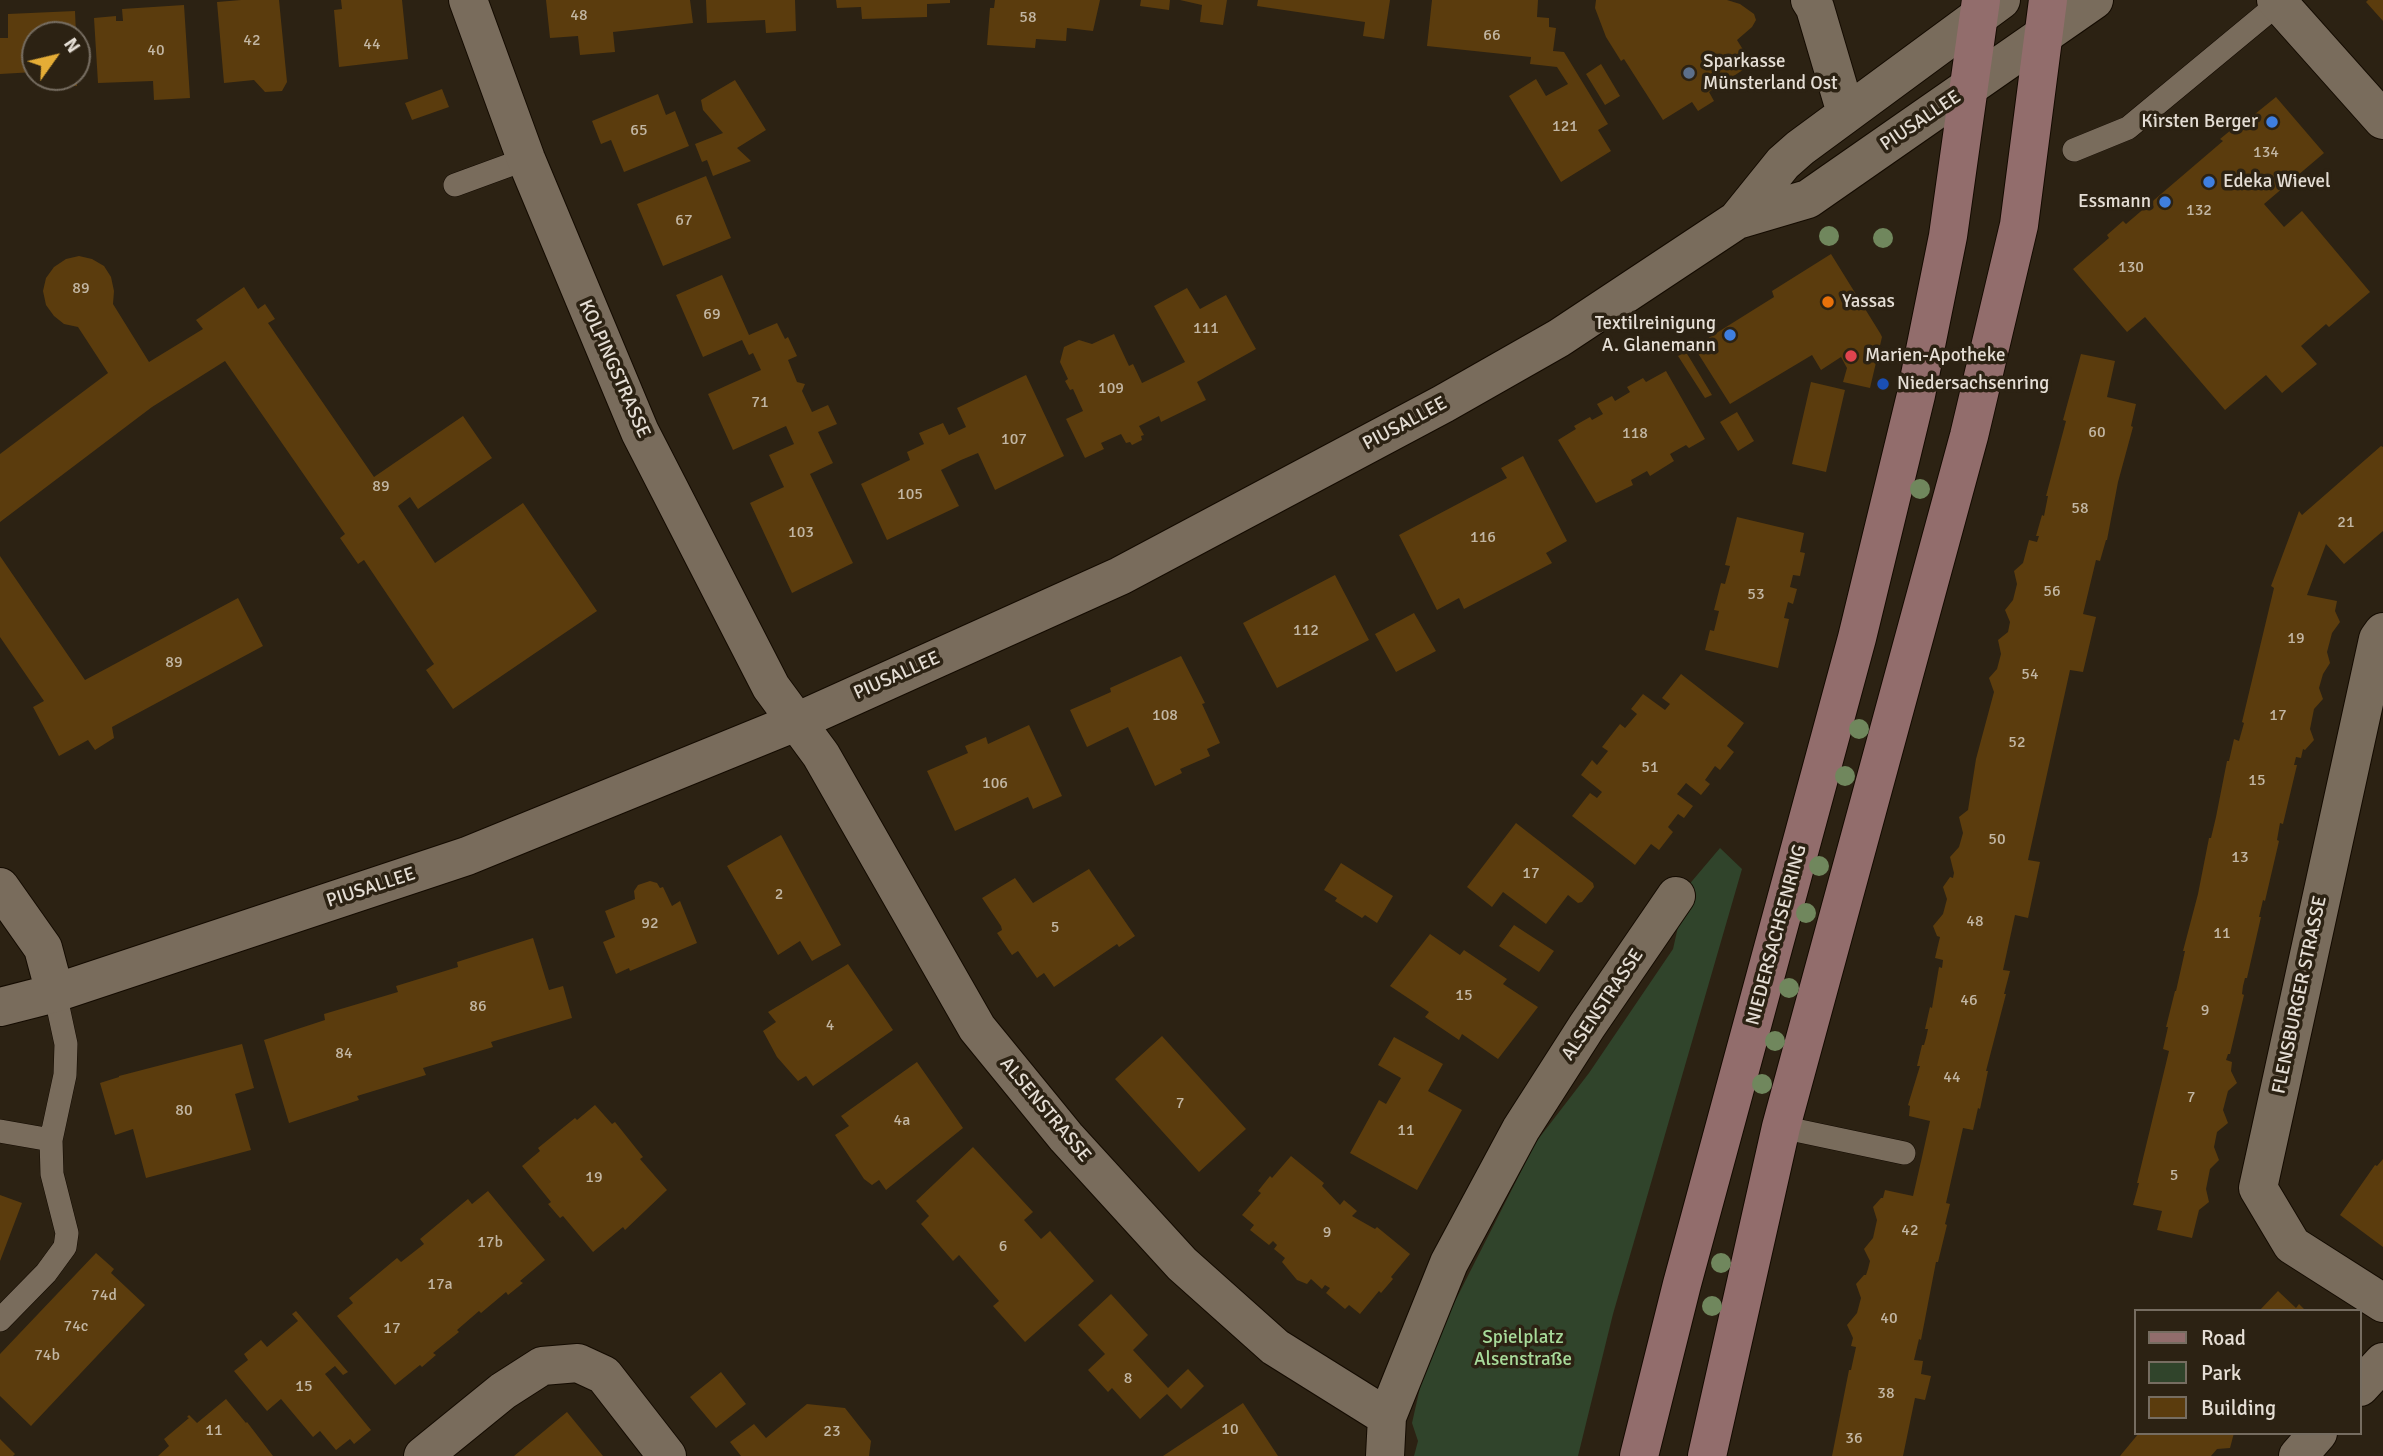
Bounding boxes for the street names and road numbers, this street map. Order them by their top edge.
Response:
street label: PIUSALLEE [1876,86,1966,156]
street label: KOLPINGSTRASSE [573,296,655,442]
street label: PIUSALLEE [1359,392,1451,456]
street label: PIUSALLEE [850,647,944,705]
street label: NIEDERSACHSENRING [1742,842,1812,1028]
street label: PIUSALLEE [324,863,418,913]
street label: FLENSBURGER STRASSE [2268,894,2332,1096]
street label: ALSENSTRASSE [1557,945,1649,1065]
street label: ALSENSTRASSE [995,1053,1095,1167]

